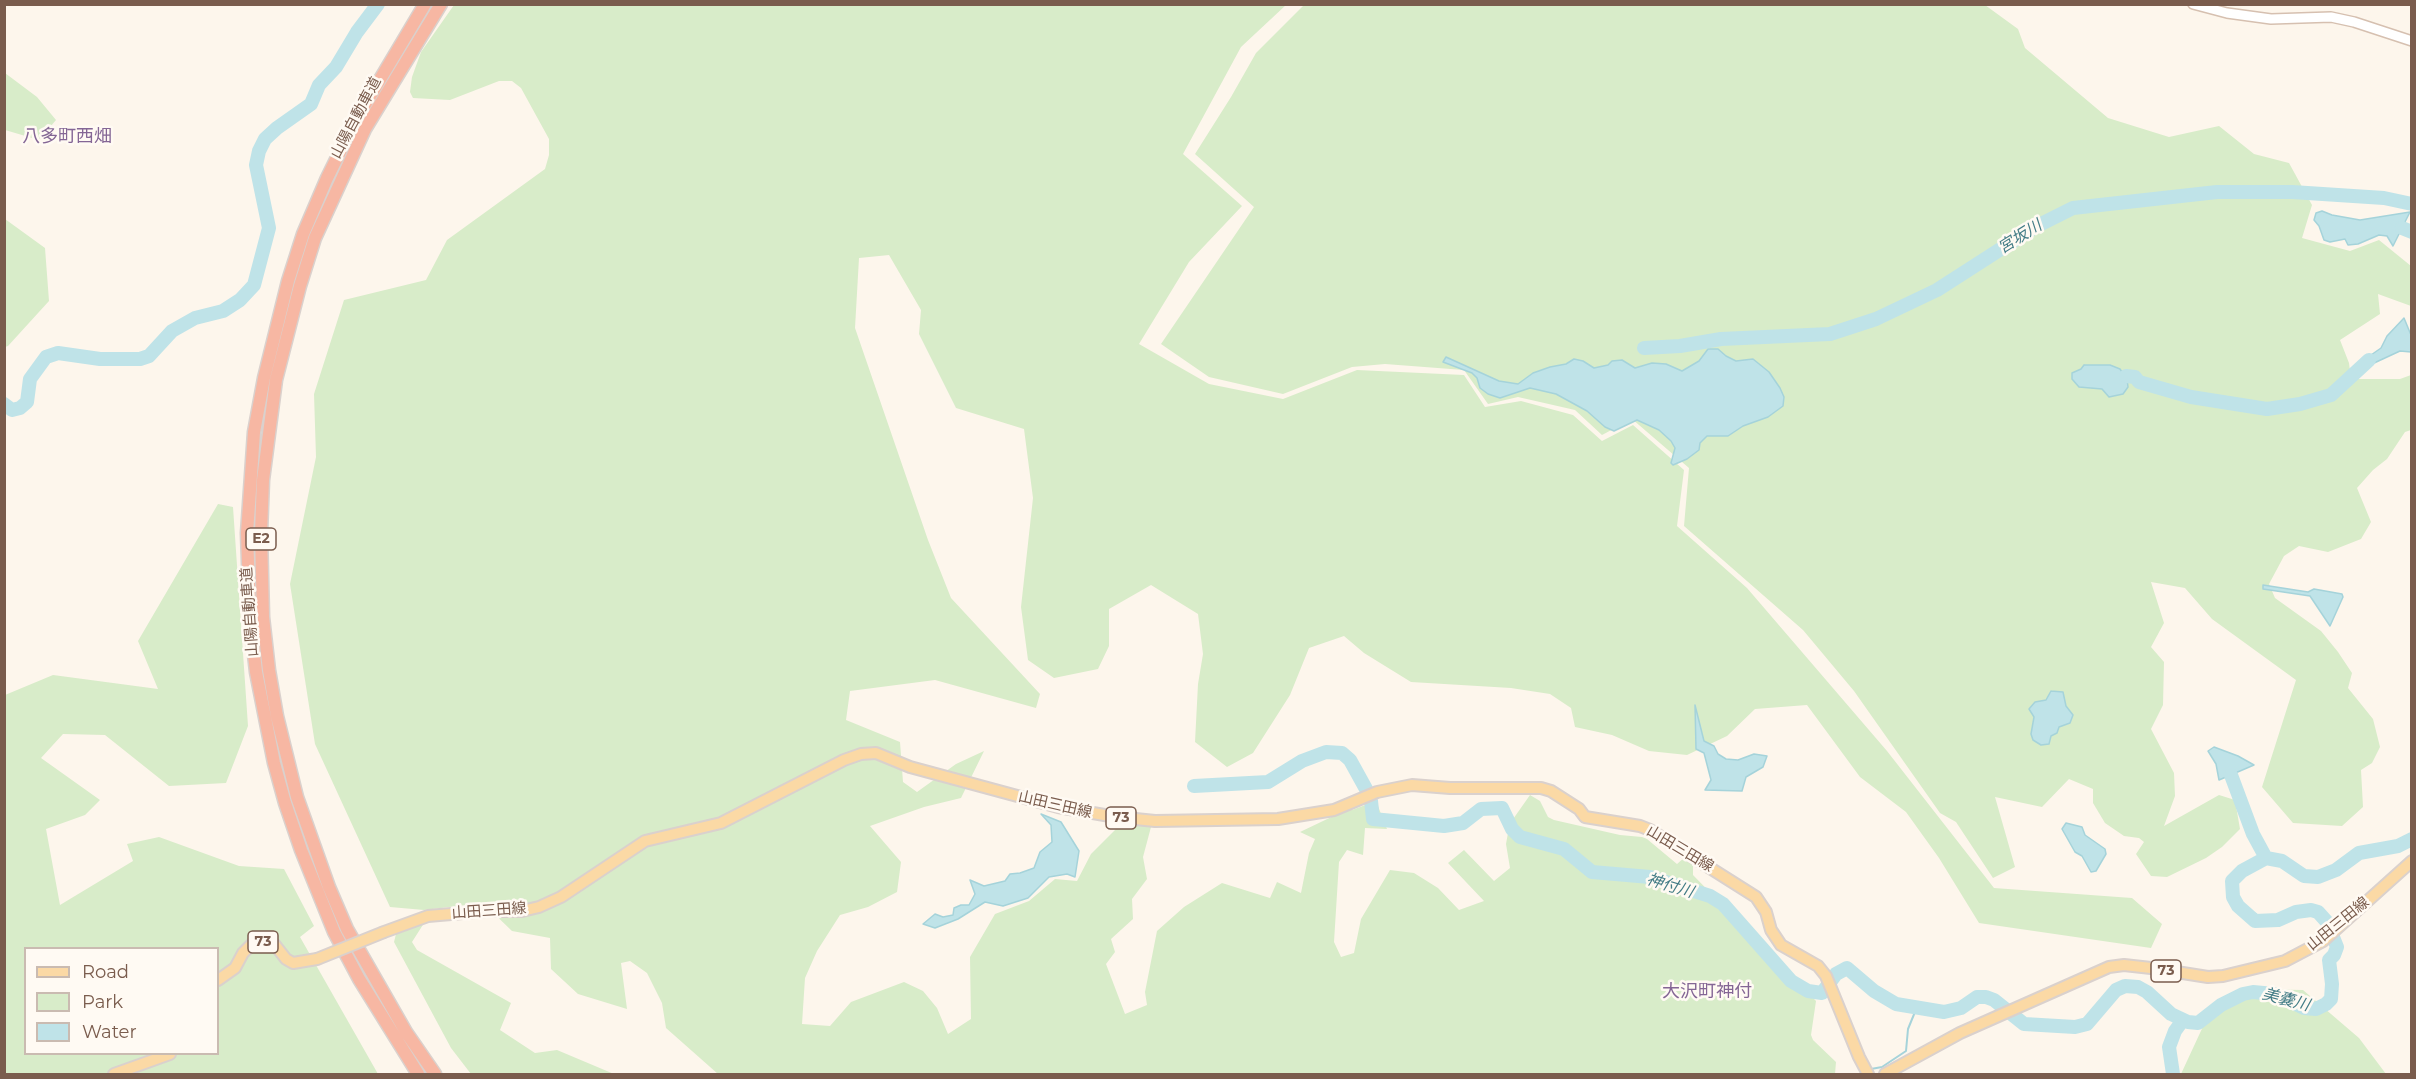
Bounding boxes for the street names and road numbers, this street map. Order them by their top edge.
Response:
street label: 山陽自動車道 [327,74,385,162]
road number: E2 [246,528,276,550]
street label: 山陽自動車道 [238,566,262,658]
street label: 山田三田線 [1016,788,1094,822]
road number: 73 [1106,807,1136,829]
street label: 山田三田線 [1643,822,1717,876]
street label: 山田三田線 [2303,893,2373,955]
street label: 山田三田線 [451,899,527,923]
road number: 73 [248,931,278,953]
road number: 73 [2151,960,2181,982]

